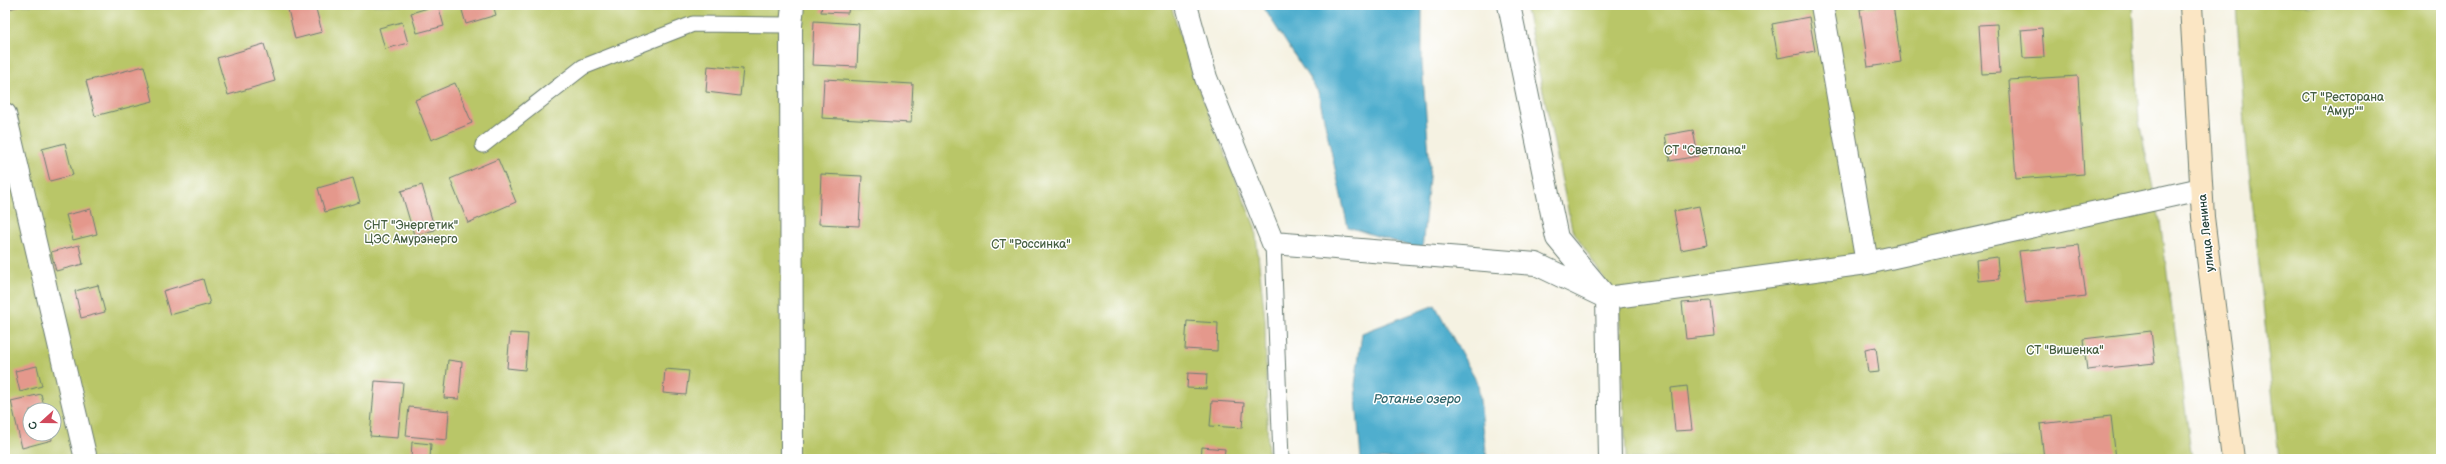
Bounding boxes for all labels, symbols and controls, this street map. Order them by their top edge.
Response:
park label: СТ "Ресторана "Амур"" [2302,90,2384,119]
park label: СТ "Светлана" [1664,143,1746,158]
street label: улица Ленина [2195,193,2218,273]
park label: СНТ "Энергетик" ЦЭС Амурэнерго [364,218,458,247]
park label: СТ "Россинка" [991,237,1071,252]
park label: СТ "Вишенка" [2026,343,2104,358]
water label: Ротанье озеро [1373,391,1461,407]
north arrow [22,402,62,442]
text: С [26,419,41,431]

